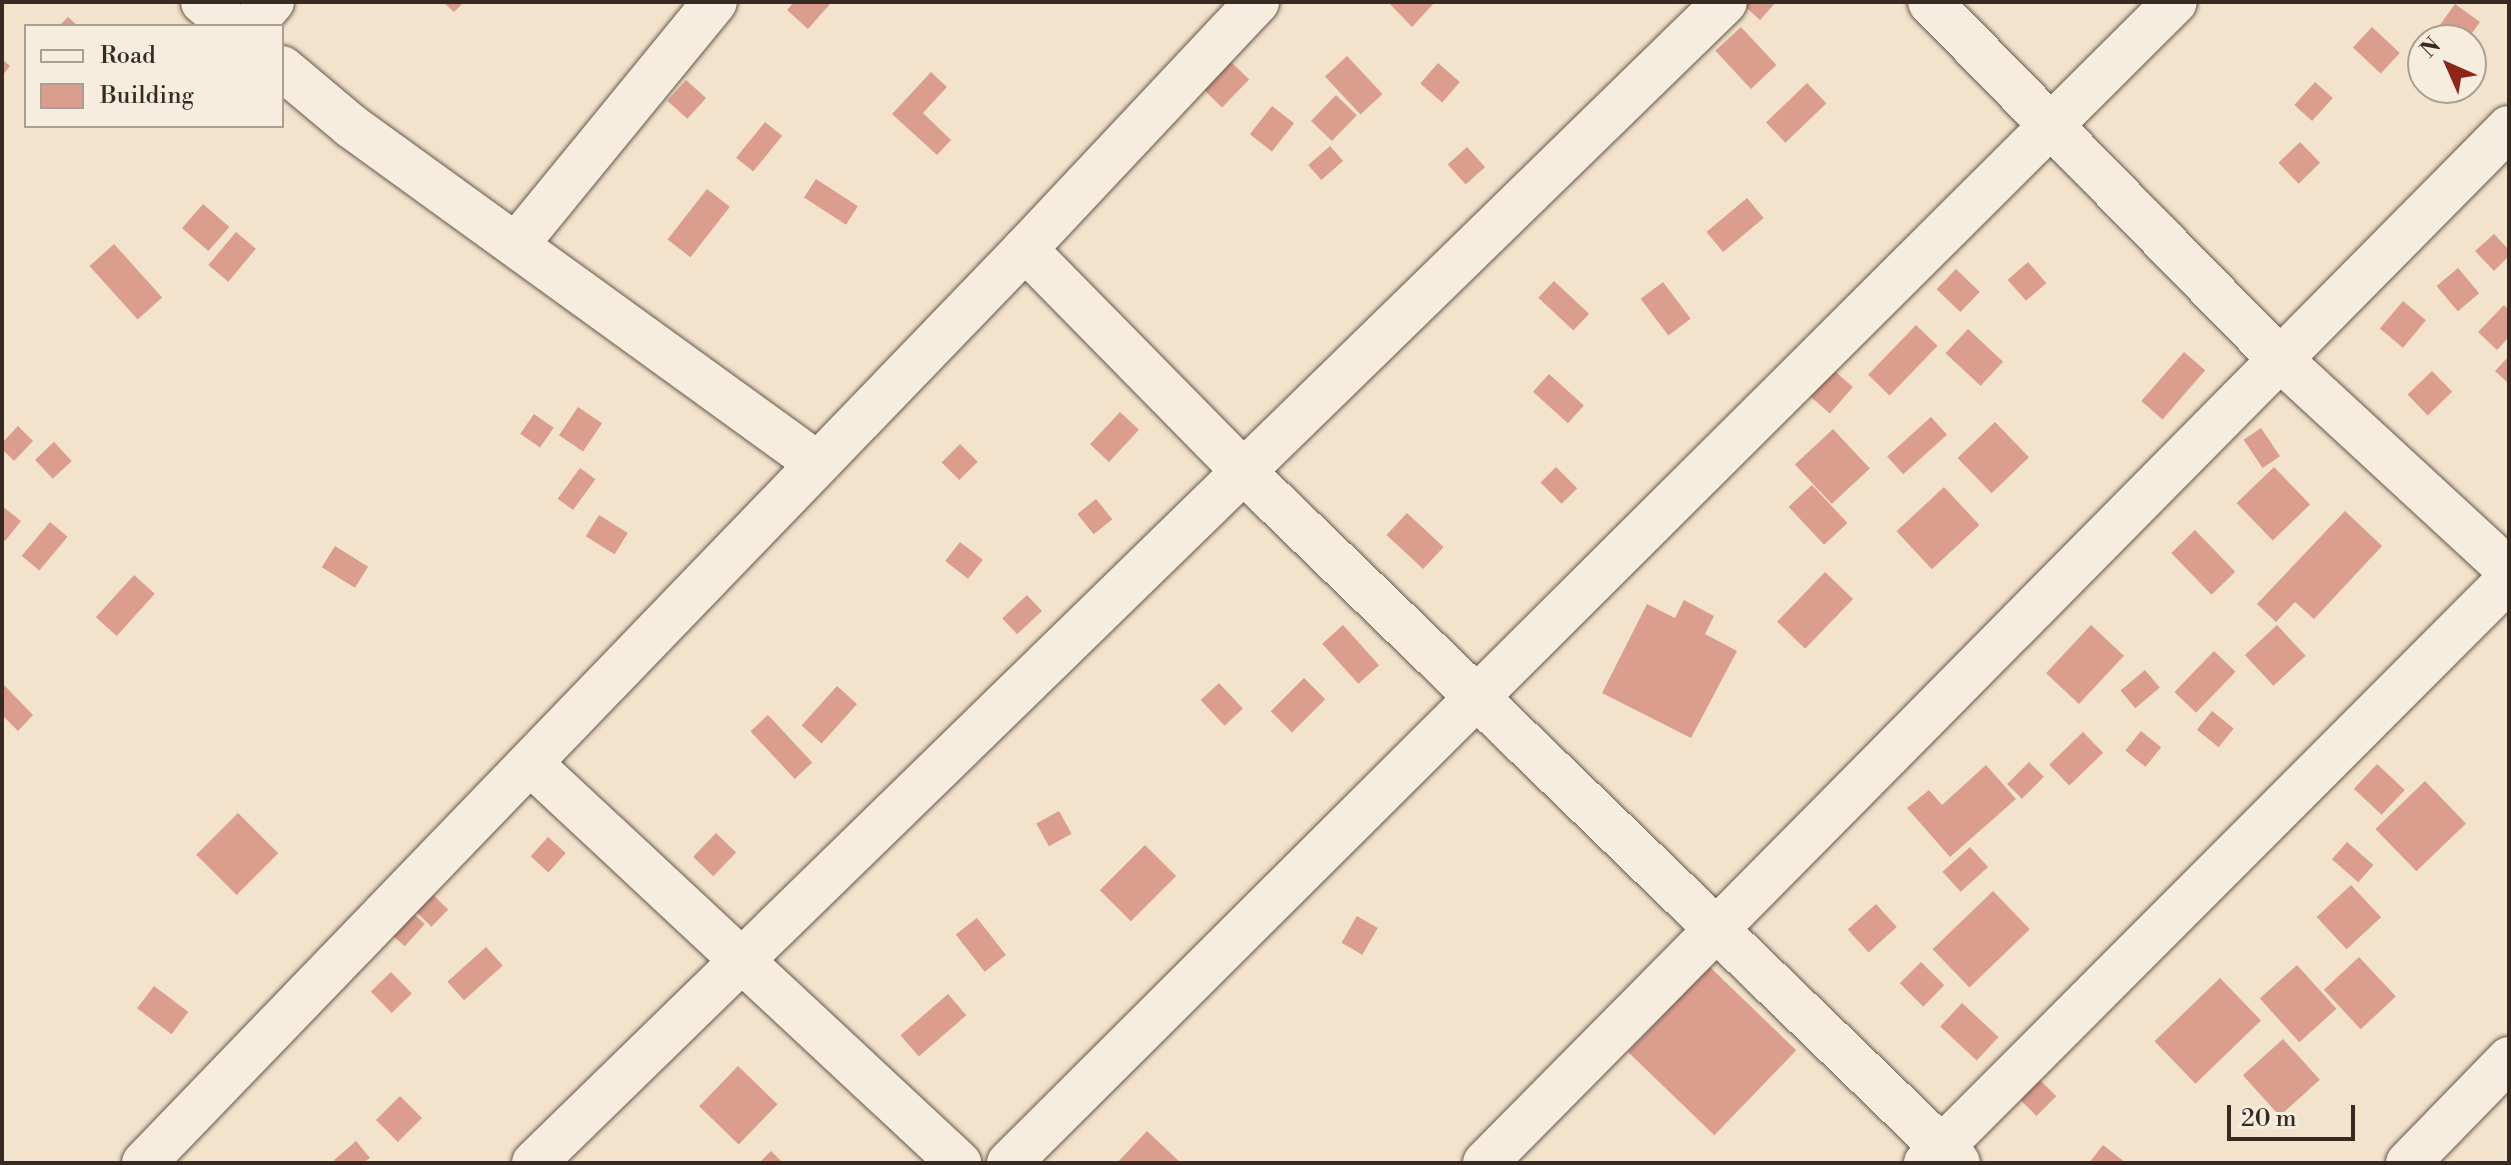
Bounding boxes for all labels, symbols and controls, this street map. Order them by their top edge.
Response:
legend [24,24,284,128]
north arrow [2407,24,2487,104]
text: N [2415,32,2447,64]
text: Road [100,41,156,71]
text: Building [100,81,194,111]
scale bar [2231,1089,2359,1139]
text: 20 m [2241,1104,2297,1134]

